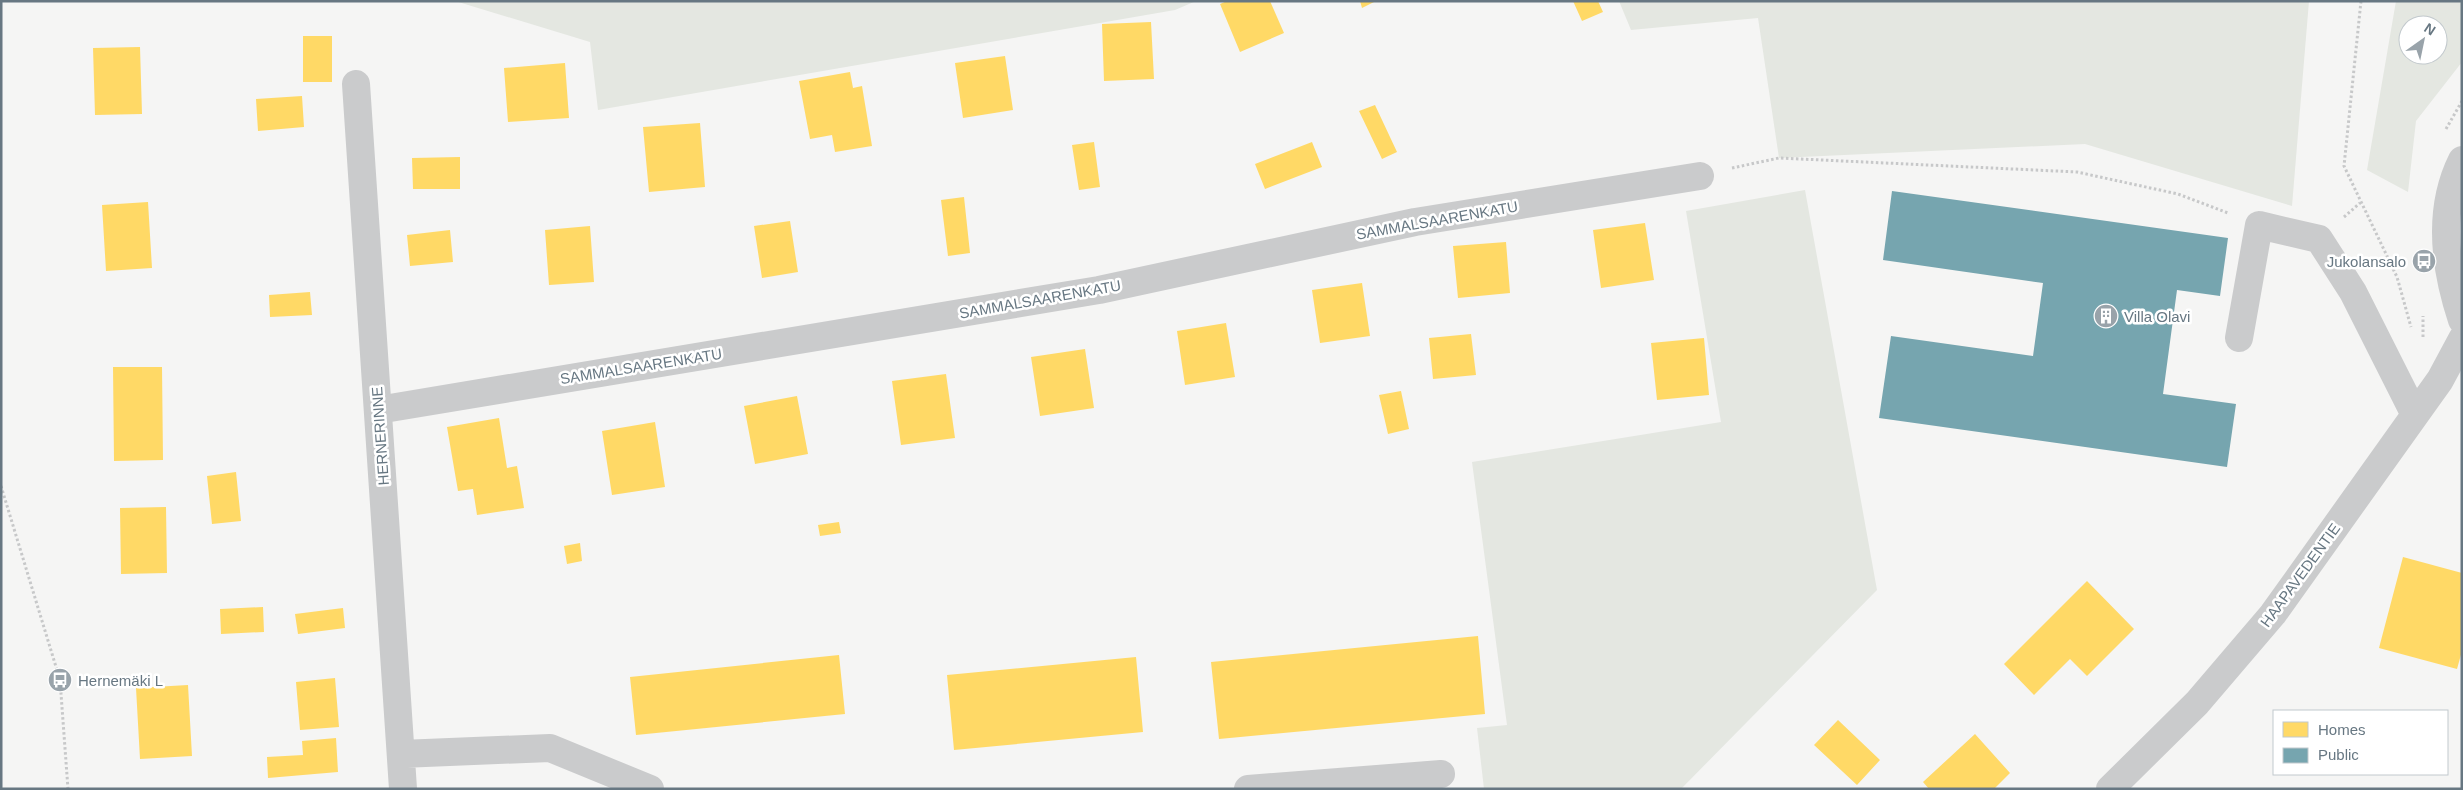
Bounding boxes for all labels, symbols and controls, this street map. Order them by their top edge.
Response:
north arrow [2398,15,2448,65]
text: N [2421,20,2439,39]
street label: SAMMALSAARENKATU [1355,197,1519,243]
bus stop icon: Jukolansalo [2411,248,2437,274]
place label: Jukolansalo [2327,253,2406,270]
street label: SAMMALSAARENKATU [958,276,1122,322]
building icon: Villa Olavi [2093,303,2119,329]
place label: Villa Olavi [2124,308,2190,325]
street label: SAMMALSAARENKATU [559,345,723,387]
street label: HERNERINNE [368,386,392,486]
street label: HAAPAVEDENTIE [2257,520,2343,630]
bus stop icon: Hernemäki L [47,667,73,693]
place label: Hernemäki L [78,672,163,689]
legend [2273,710,2448,775]
text: Homes [2318,721,2366,738]
text: Public [2318,746,2359,763]

